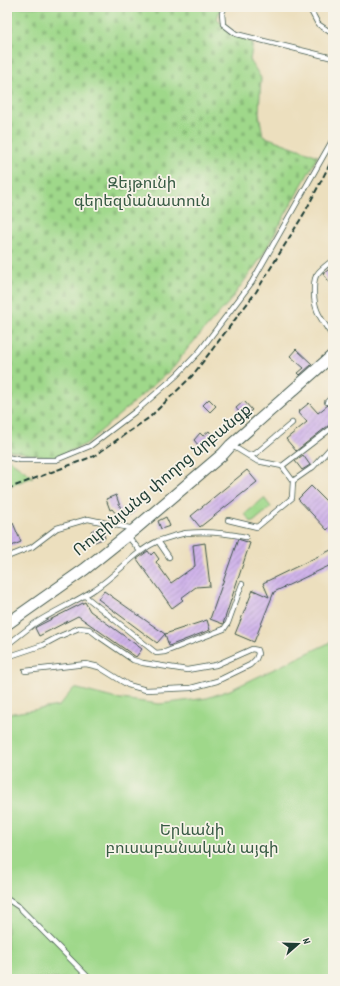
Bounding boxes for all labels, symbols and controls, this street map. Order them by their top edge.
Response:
park label: Զեյթունի գերեզմանատուն [74,173,210,214]
street label: Ռուբինյանց փողոց նրբանցք [69,399,257,563]
park label: Երևանի բուսաբանական այգի [105,820,279,861]
north arrow [278,924,318,964]
text: N [297,936,314,947]

